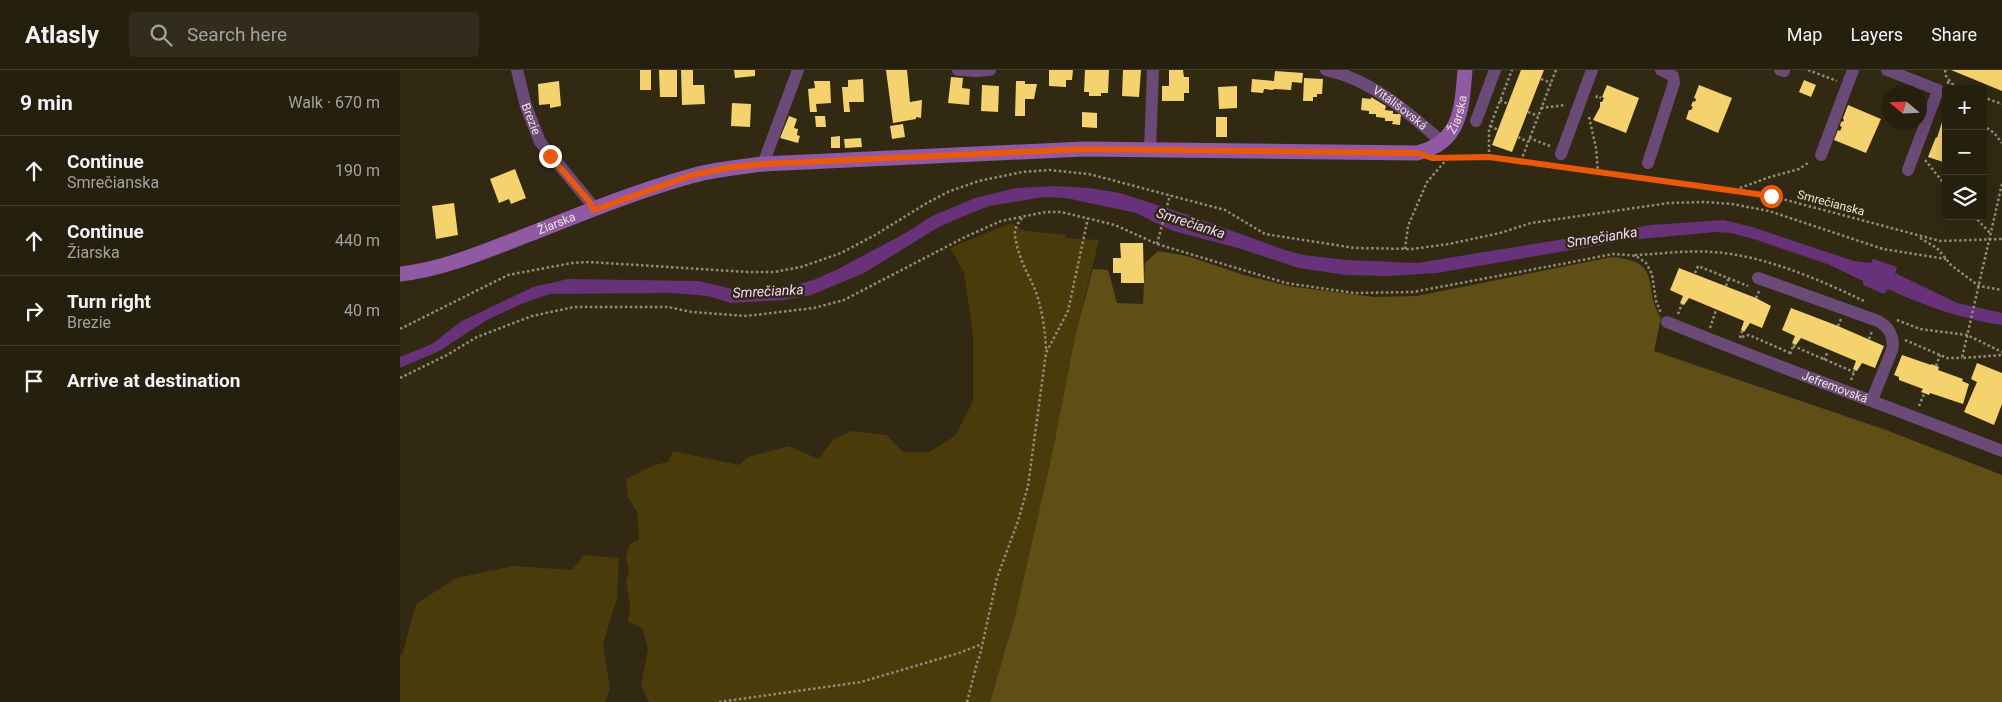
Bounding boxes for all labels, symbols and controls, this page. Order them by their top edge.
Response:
search box [129,12,479,57]
text: Atlasly [25,21,99,49]
icon: search [147,21,175,49]
text: Search here [187,23,287,46]
text: Map [1787,24,1822,45]
text: Layers [1850,24,1903,45]
text: Share [1931,24,1977,45]
street label: Vitálišovská [1370,83,1430,133]
north arrow [1882,85,1927,130]
map controls [1942,85,1987,220]
button: + [1942,85,1987,130]
text: 9 min [20,91,73,115]
text: Walk · 670 m [288,93,380,112]
street label: Žiarska [1444,94,1470,136]
street label: Brezie [519,101,544,137]
button: − [1942,130,1987,175]
route end [539,145,562,168]
text: Continue [67,150,144,173]
icon: ahead [20,157,48,185]
text: 190 m [335,161,380,180]
text: Smrečianska [67,173,159,192]
button: layers [1942,175,1987,220]
route start [1760,185,1783,208]
street label: Smrečianska [1796,187,1866,219]
water label: Smrečianka [1155,204,1227,242]
street label: Žiarska [535,210,577,237]
text: Continue [67,220,144,243]
water label: Smrečianka [1566,224,1638,250]
icon: ahead [20,227,48,255]
text: 440 m [335,231,380,250]
text: Žiarska [67,243,120,262]
water label: Smrečianka [732,281,804,301]
text: Turn right [67,290,151,313]
icon: right [20,297,48,325]
text: 40 m [344,301,380,320]
text: Brezie [67,313,111,332]
icon: arrive [20,367,48,395]
street label: Jefremovská [1800,368,1870,406]
text: Arrive at destination [67,369,240,392]

